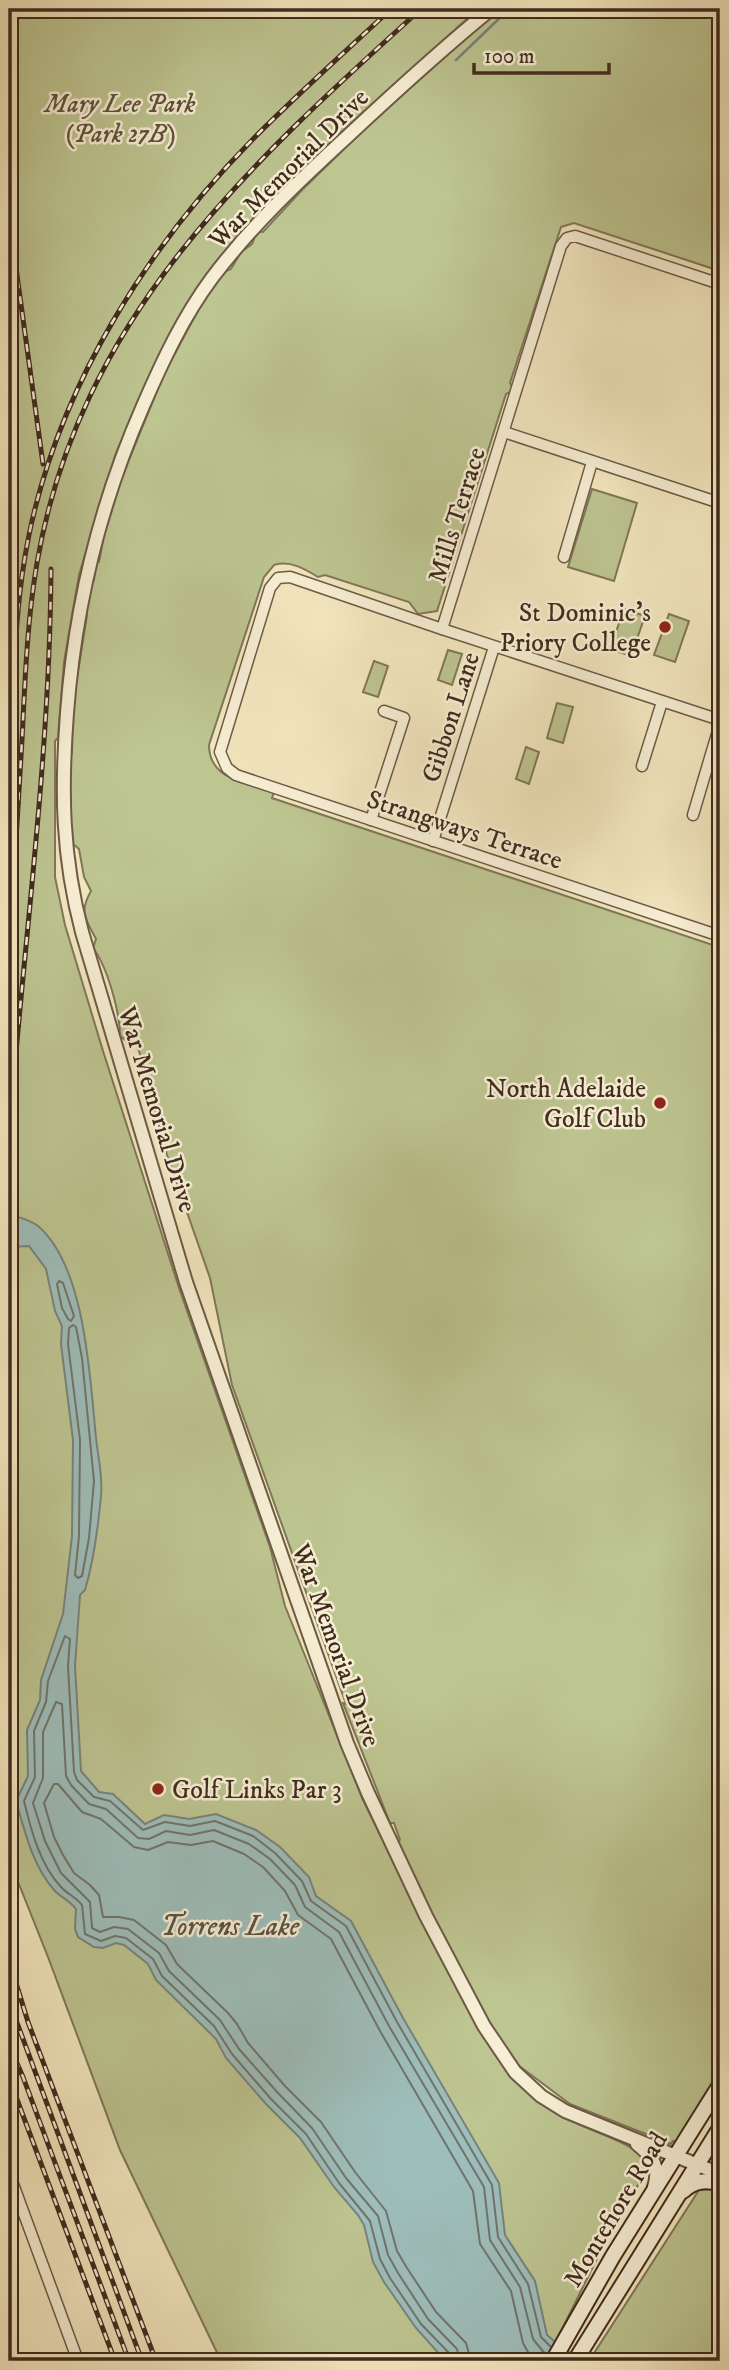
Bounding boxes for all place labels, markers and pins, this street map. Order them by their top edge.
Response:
place label: St Dominic’s Priory College [500,597,651,660]
marker: St Dominic’s Priory College [657,619,673,635]
place label: North Adelaide Golf Club [486,1073,646,1136]
marker: North Adelaide Golf Club [652,1095,668,1111]
place label: Golf Links Par 3 [172,1774,342,1807]
marker: Golf Links Par 3 [150,1781,166,1797]

